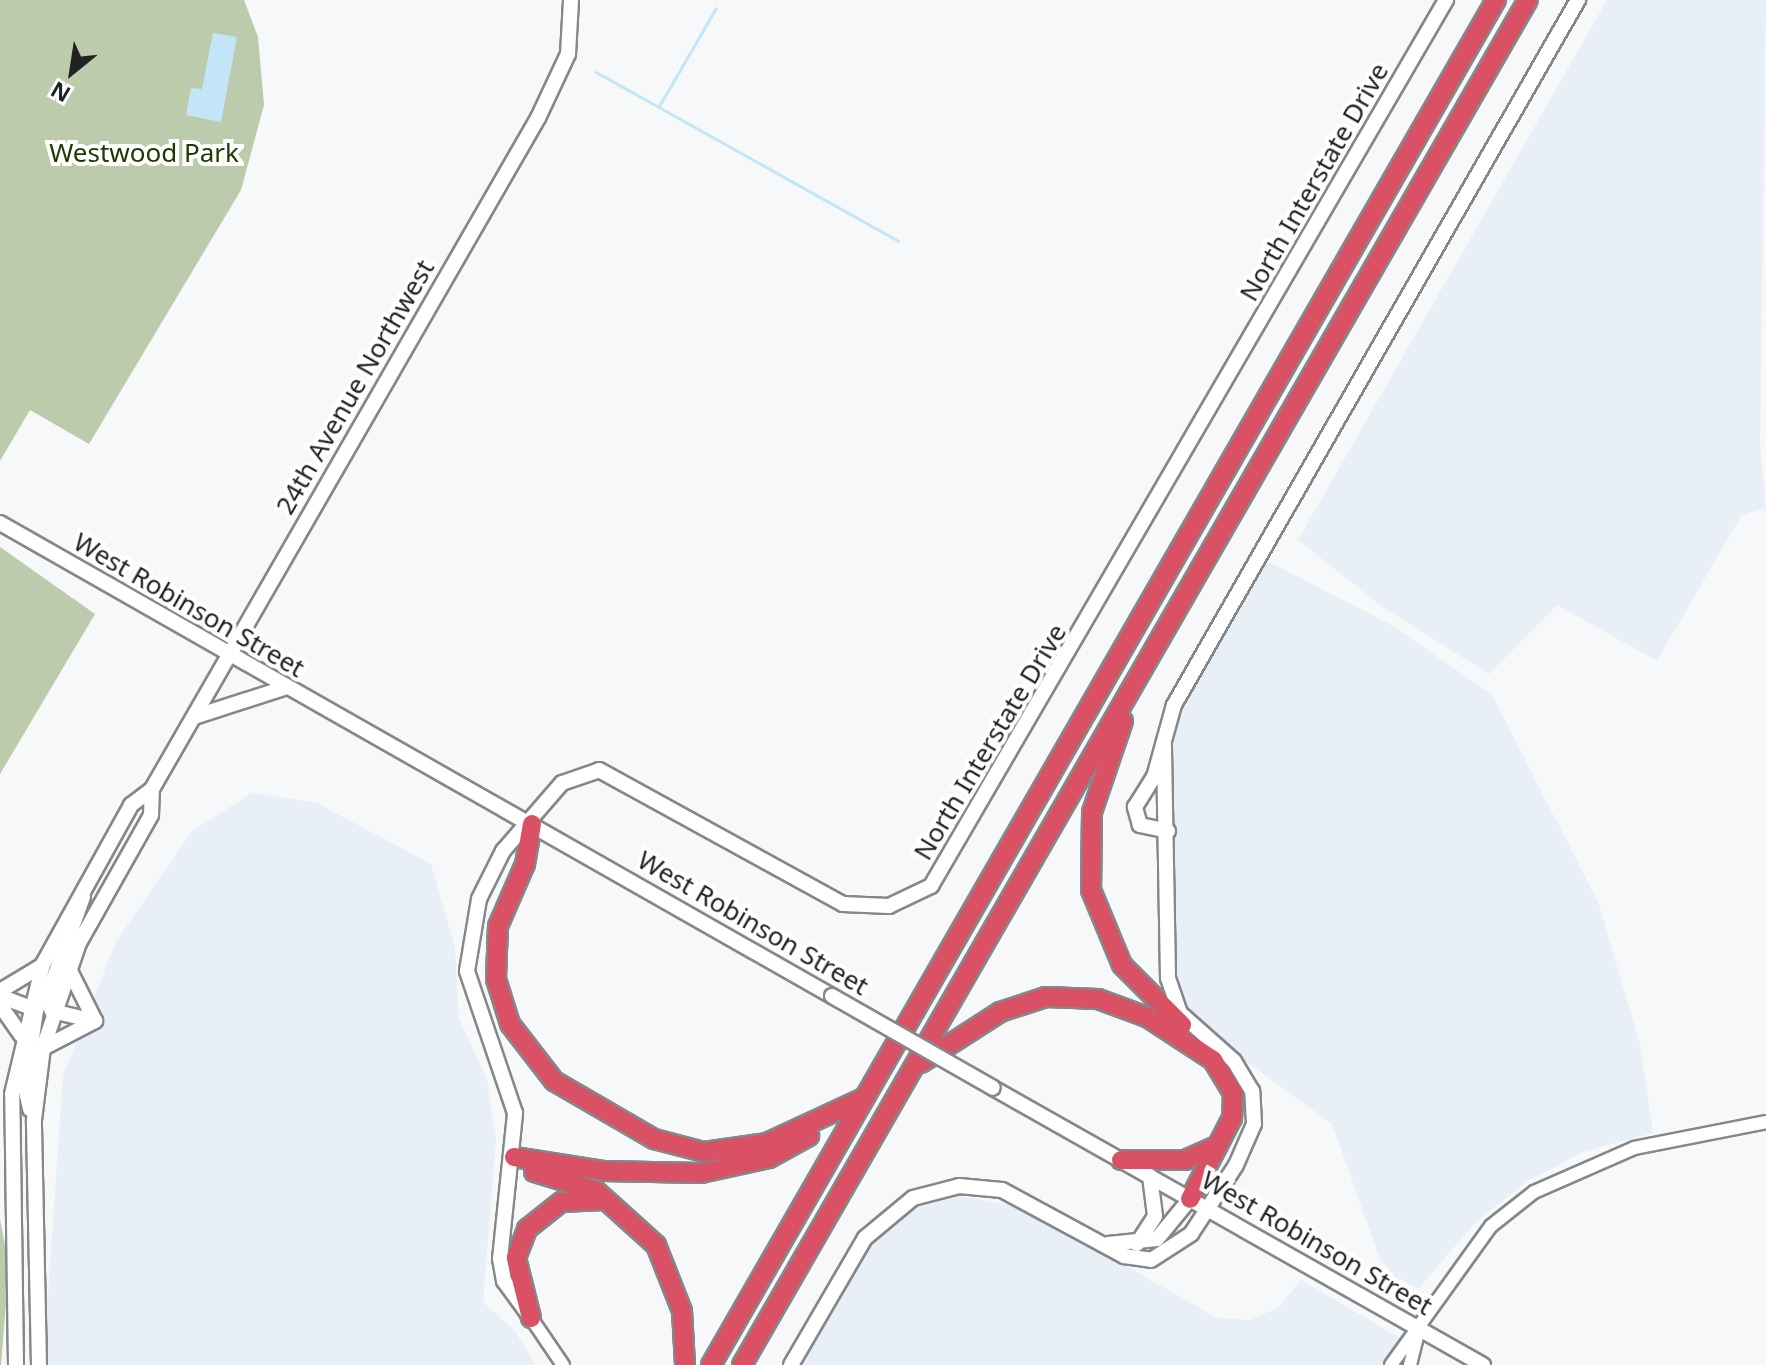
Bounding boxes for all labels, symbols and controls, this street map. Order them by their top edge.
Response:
north arrow [32,32,112,112]
street label: North Interstate Drive [1233,57,1395,307]
text: N [45,75,75,110]
park label: Westwood Park [49,137,239,169]
street label: 24th Avenue Northwest [269,254,441,520]
street label: West Robinson Street [68,526,310,684]
street label: North Interstate Drive [907,618,1073,866]
street label: West Robinson Street [632,844,874,1002]
street label: West Robinson Street [1196,1164,1438,1322]

